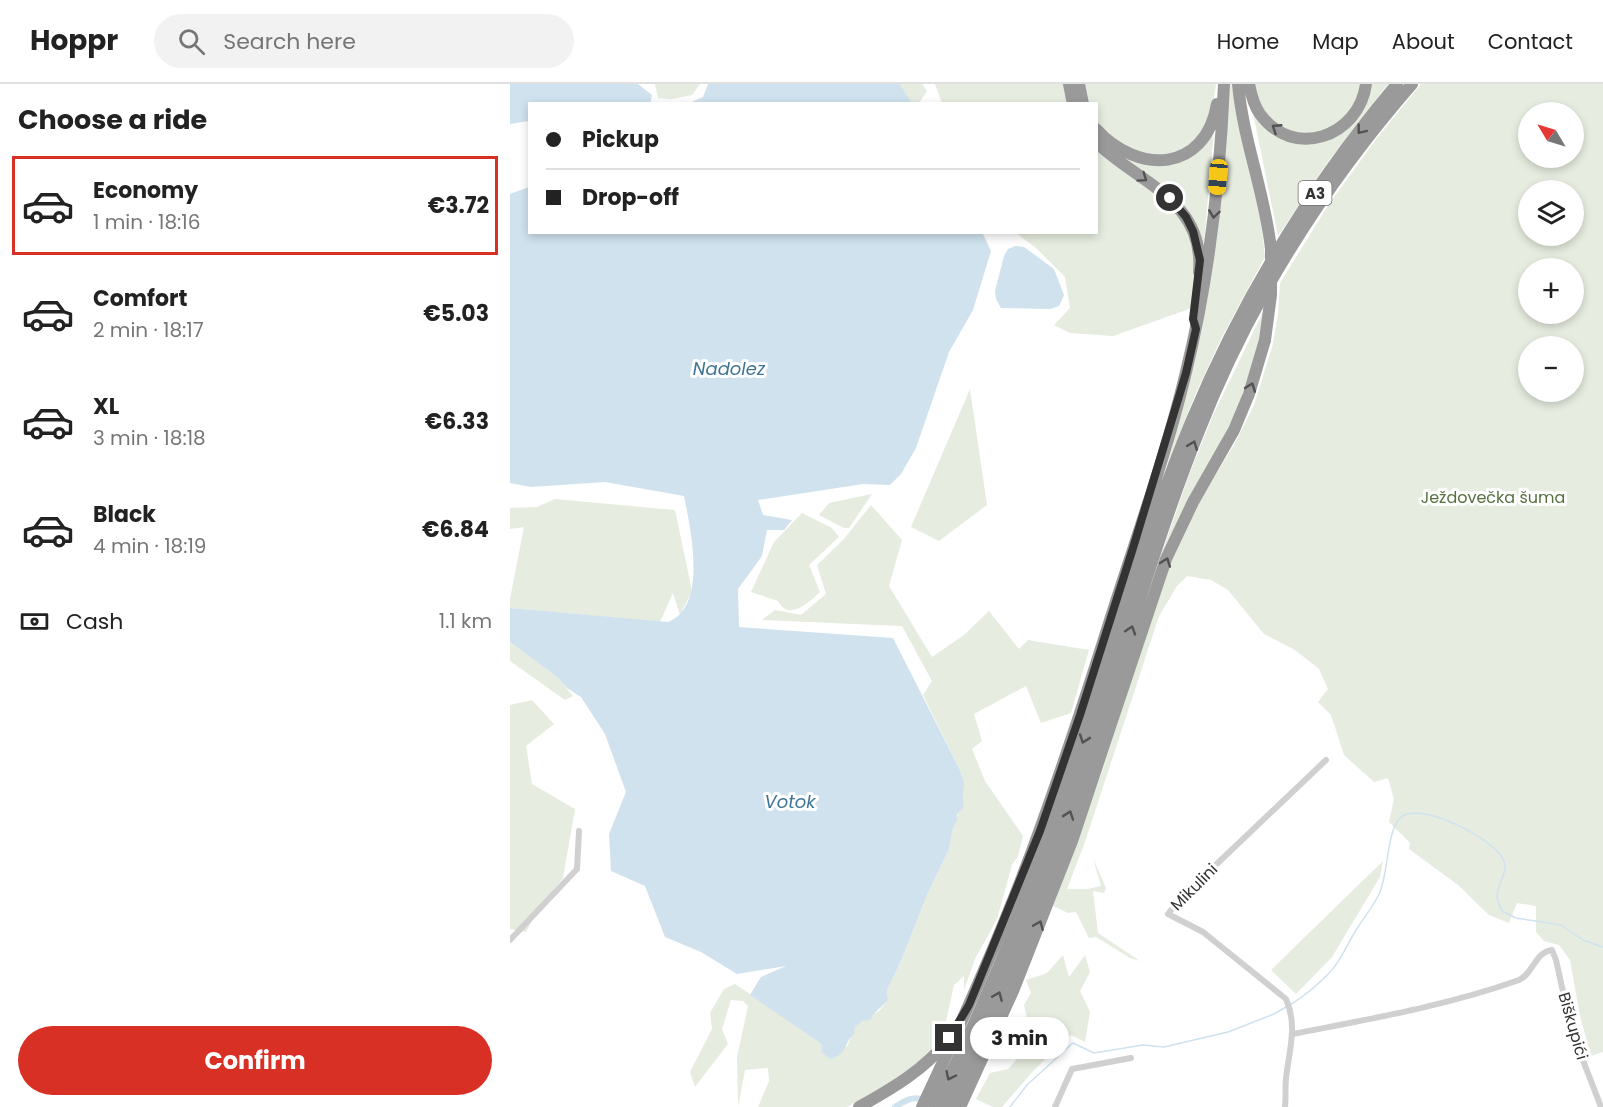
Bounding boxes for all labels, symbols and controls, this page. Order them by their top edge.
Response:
search box [154,14,574,68]
text: Hoppr [30,21,118,60]
icon: search [175,25,208,58]
text: Search here [223,26,356,57]
text: Home [1217,27,1279,56]
text: Map [1312,27,1359,56]
text: About [1392,27,1455,56]
text: Contact [1488,27,1573,56]
text: Choose a ride [18,101,207,138]
north arrow [1518,102,1584,168]
map controls [1518,102,1584,402]
one-way arrow [1357,123,1368,134]
text: Pickup [582,124,659,155]
one-way arrow [1272,125,1283,136]
car [1207,158,1229,196]
one-way arrow [1136,171,1147,182]
text: Economy [93,175,198,206]
icon: car [21,179,75,233]
button: layers [1518,180,1584,246]
road number: A3 [1298,181,1332,205]
text: Drop-off [582,182,679,213]
route start [1156,184,1183,211]
text: €3.72 [428,190,489,221]
text: 1 min · 18:16 [93,208,200,236]
one-way arrow [1209,209,1221,219]
button: + [1518,258,1584,324]
text: Comfort [93,283,187,314]
icon: car [21,287,75,341]
text: €5.03 [423,298,489,329]
text: 2 min · 18:17 [93,316,204,344]
button: − [1518,336,1584,402]
water label: Nadolez [693,356,766,381]
one-way arrow [1244,382,1257,393]
text: XL [93,391,119,422]
icon: car [21,395,75,449]
text: €6.33 [425,406,489,437]
text: 3 min · 18:18 [93,424,206,452]
one-way arrow [1186,441,1198,452]
park label: Ježdovečka šuma [1421,486,1565,509]
text: Black [93,499,156,530]
icon: car [21,503,75,557]
text: €6.84 [422,514,489,545]
text: 4 min · 18:19 [93,532,206,560]
one-way arrow [1158,557,1171,568]
icon: cash [18,605,51,638]
text: Cash [66,606,123,637]
text: 1.1 km [439,607,492,635]
one-way arrow [1123,625,1136,636]
one-way arrow [1079,733,1092,744]
water label: Votok [764,789,816,814]
one-way arrow [1062,810,1075,821]
street label: Mikulini [1165,858,1223,916]
one-way arrow [1032,920,1044,931]
street label: Biškupići [1552,990,1594,1062]
one-way arrow [991,992,1003,1003]
callout: 3 min [970,1017,1069,1059]
route end [935,1024,962,1051]
text: 3 min [991,1024,1048,1052]
button: Confirm [18,1026,492,1095]
one-way arrow [946,1069,958,1080]

